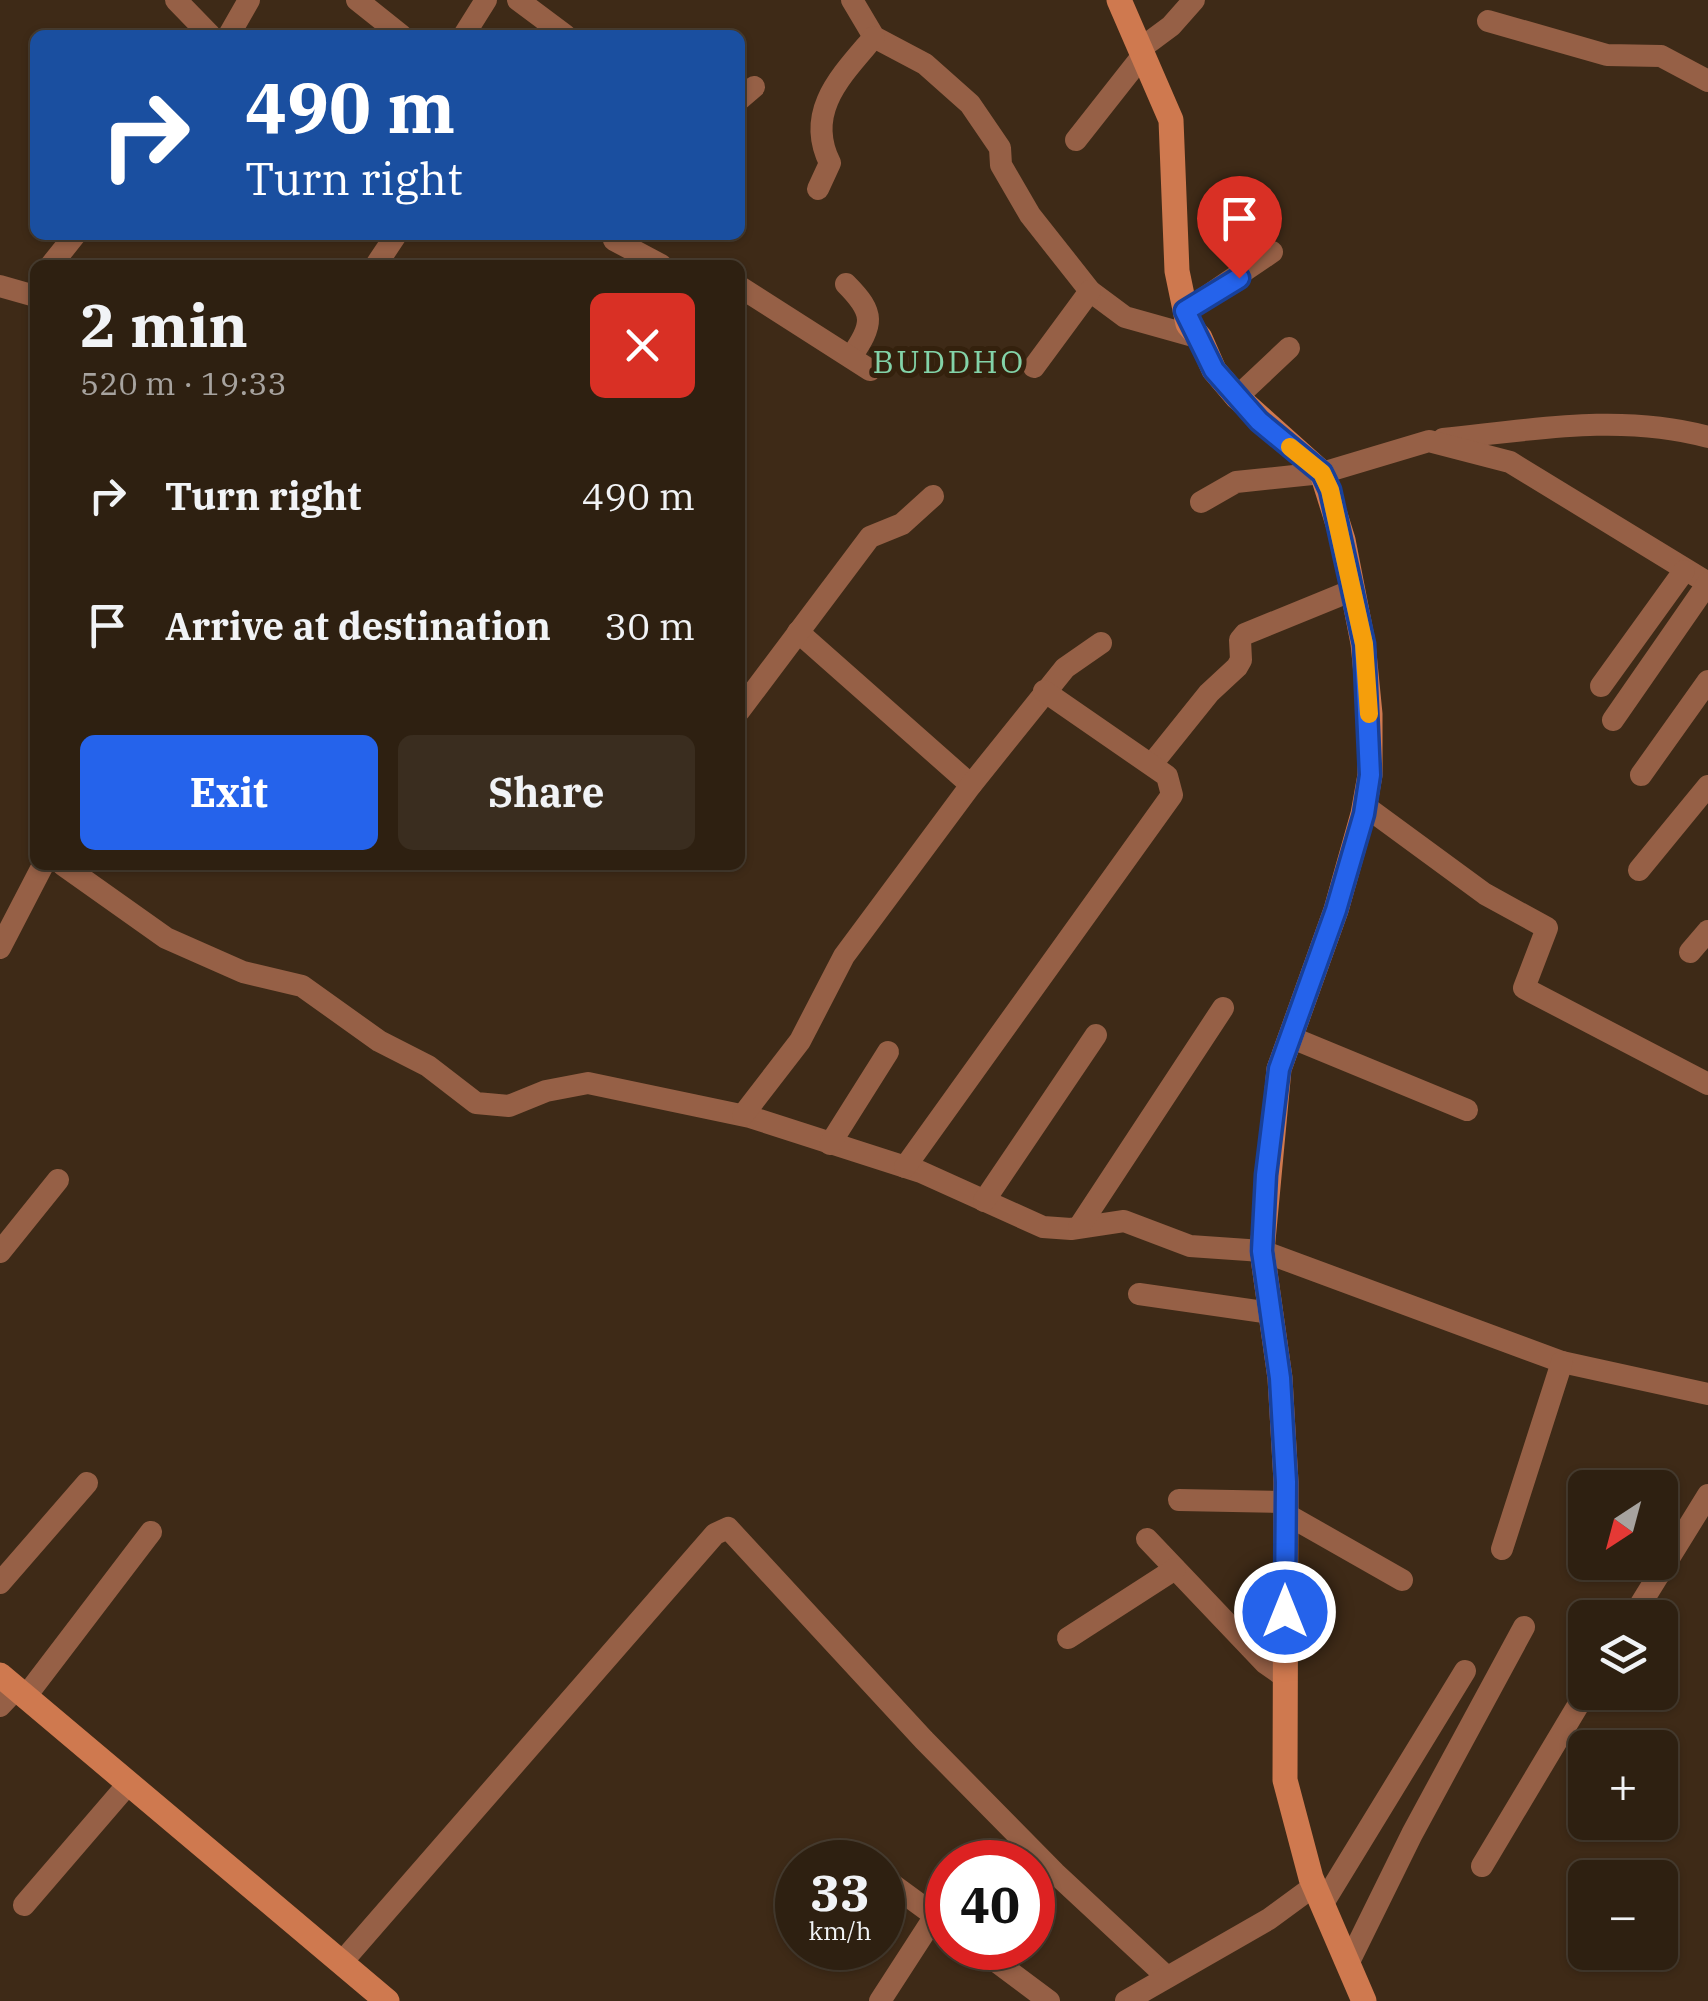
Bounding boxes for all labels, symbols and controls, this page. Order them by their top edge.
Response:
text: 490 m [245,61,455,152]
icon: right [80,70,210,200]
text: Turn right [245,149,463,207]
pin [1197,176,1282,279]
icon: arrive [1212,191,1267,246]
text: 2 min [80,285,248,364]
button: close [590,293,695,398]
district label: BUDDHO [872,340,1026,382]
text: 520 m · 19:33 [80,362,287,404]
icon: right [80,468,135,523]
text: Turn right [165,471,361,520]
text: 490 m [582,471,695,520]
icon: arrive [80,598,135,653]
text: Arrive at destination [165,601,551,650]
text: 30 m [604,601,695,650]
button: Exit [80,735,378,850]
button: Share [398,735,695,850]
north arrow [1568,1470,1678,1580]
map controls [1568,1470,1678,1970]
position arrow [1233,1560,1337,1664]
button: layers [1568,1600,1678,1710]
button: + [1568,1730,1678,1840]
speed limit sign: 40 [925,1840,1055,1970]
text: 33 [810,1860,870,1925]
button: − [1568,1860,1678,1970]
text: km/h [808,1914,872,1947]

